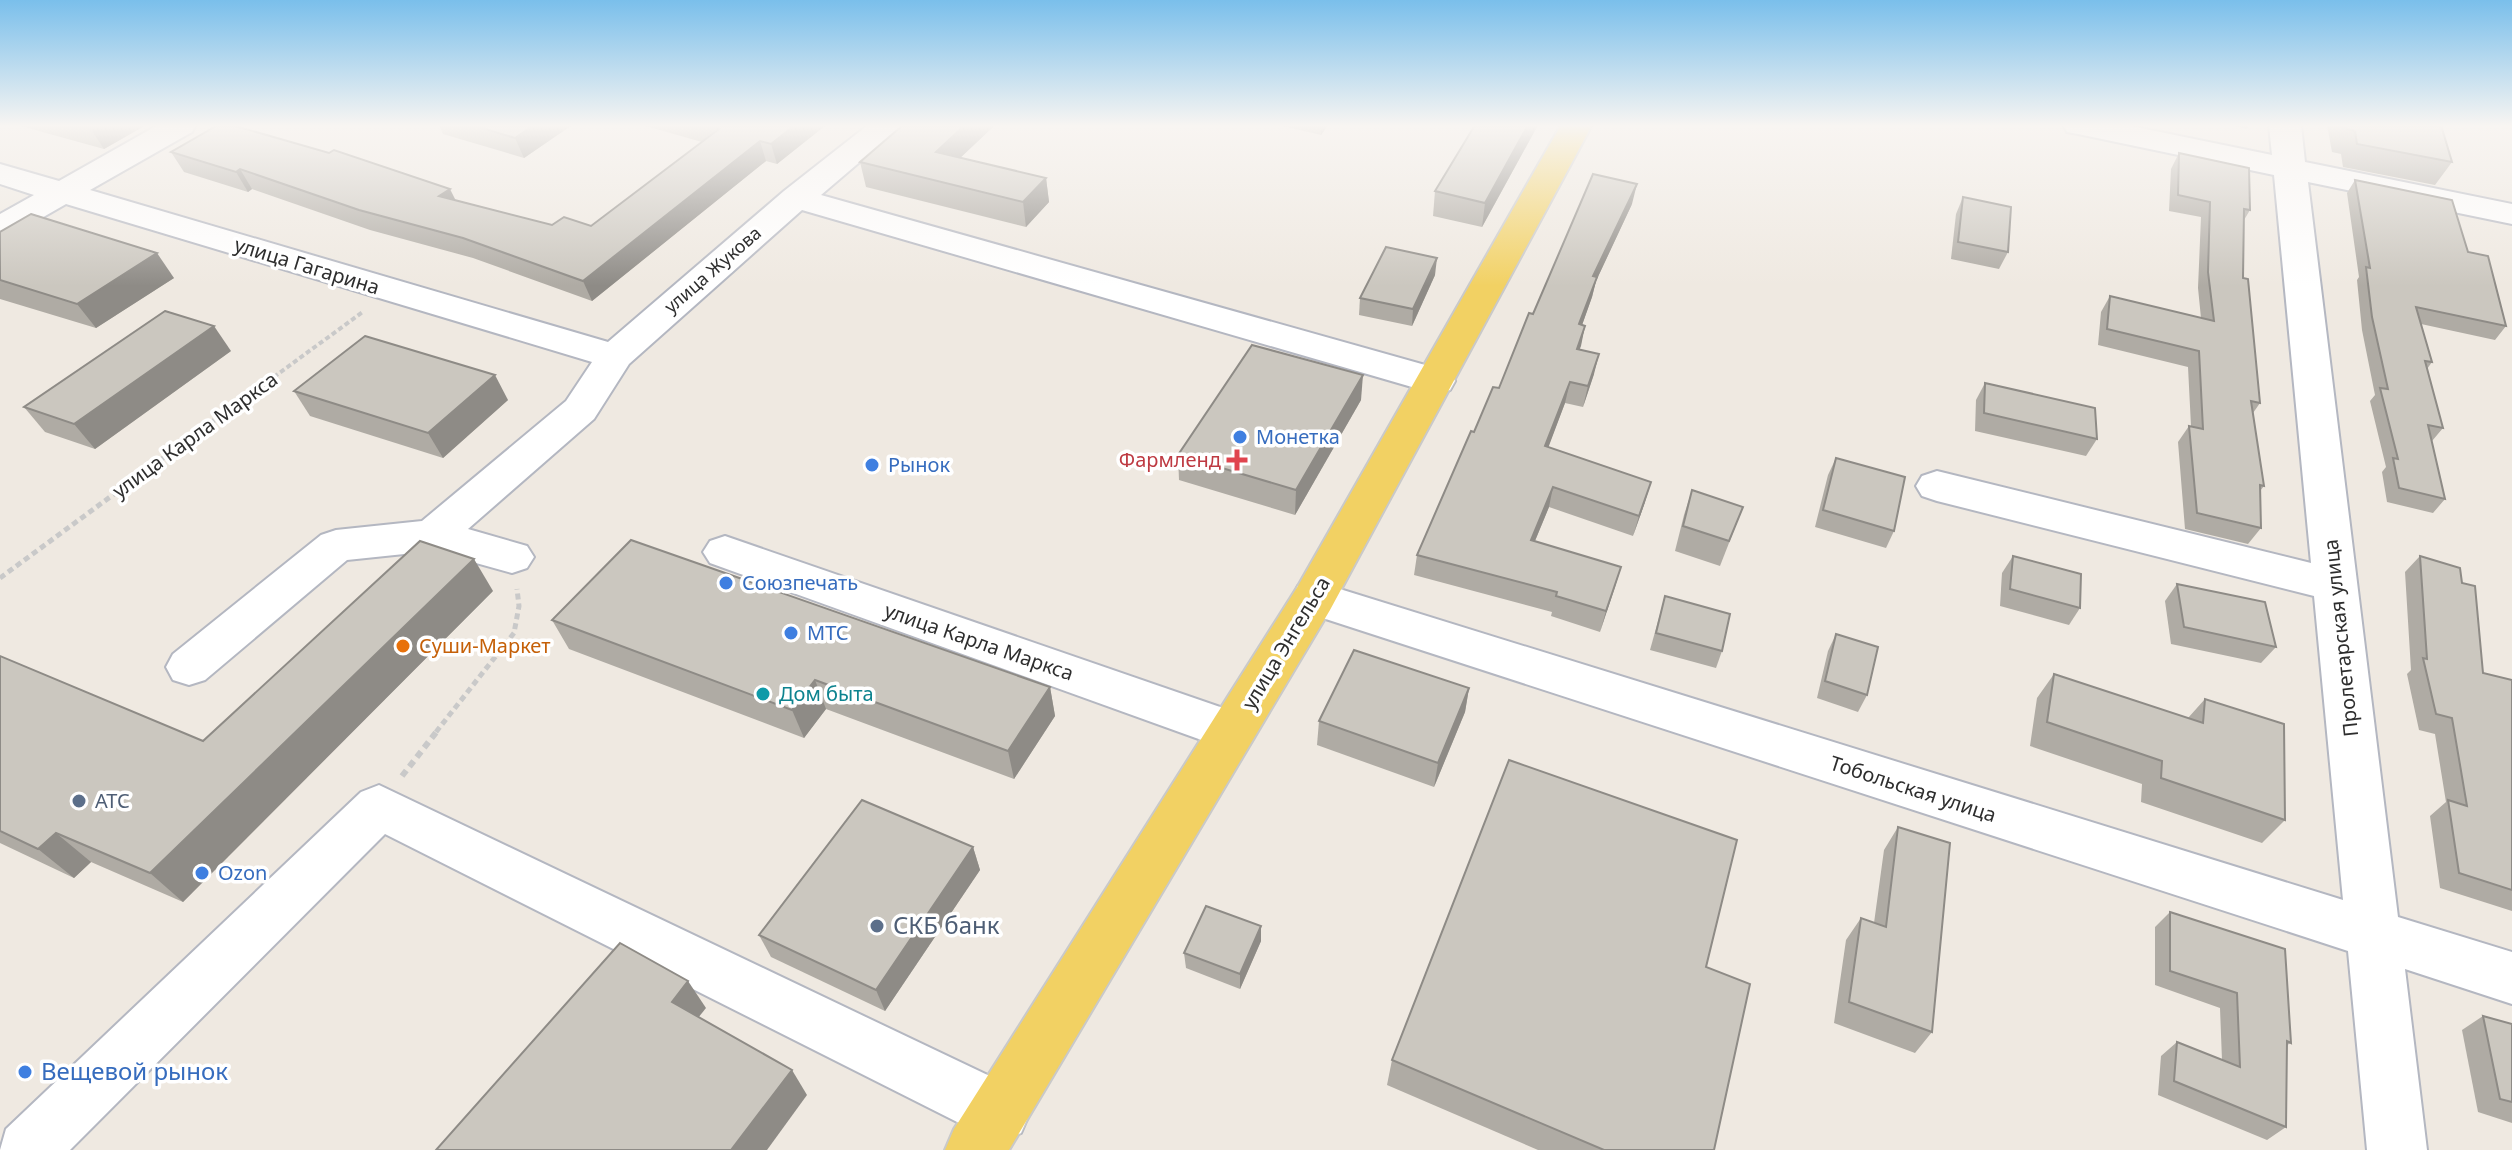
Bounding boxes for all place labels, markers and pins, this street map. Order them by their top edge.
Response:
place label: Монетка [1256,423,1340,450]
marker: Монетка [1231,428,1249,446]
place label: Фармленд [1119,446,1221,473]
place label: Рынок [888,451,950,478]
marker: Фармленд [1228,451,1246,469]
marker: Рынок [863,456,881,474]
place label: Союзпечать [742,569,858,596]
marker: Союзпечать [717,574,735,592]
place label: МТС [807,619,849,646]
marker: МТС [782,624,800,642]
place label: Суши-Маркет [419,632,550,659]
marker: Суши-Маркет [394,637,412,655]
place label: Дом быта [779,680,874,707]
marker: Дом быта [754,685,772,703]
place label: АТС [95,787,130,814]
marker: АТС [70,792,88,810]
place label: Ozon [218,859,267,886]
marker: Ozon [193,864,211,882]
place label: СКБ банк [893,908,1000,941]
marker: СКБ банк [868,917,886,935]
place label: Вещевой рынок [41,1054,228,1087]
marker: Вещевой рынок [16,1063,34,1081]

